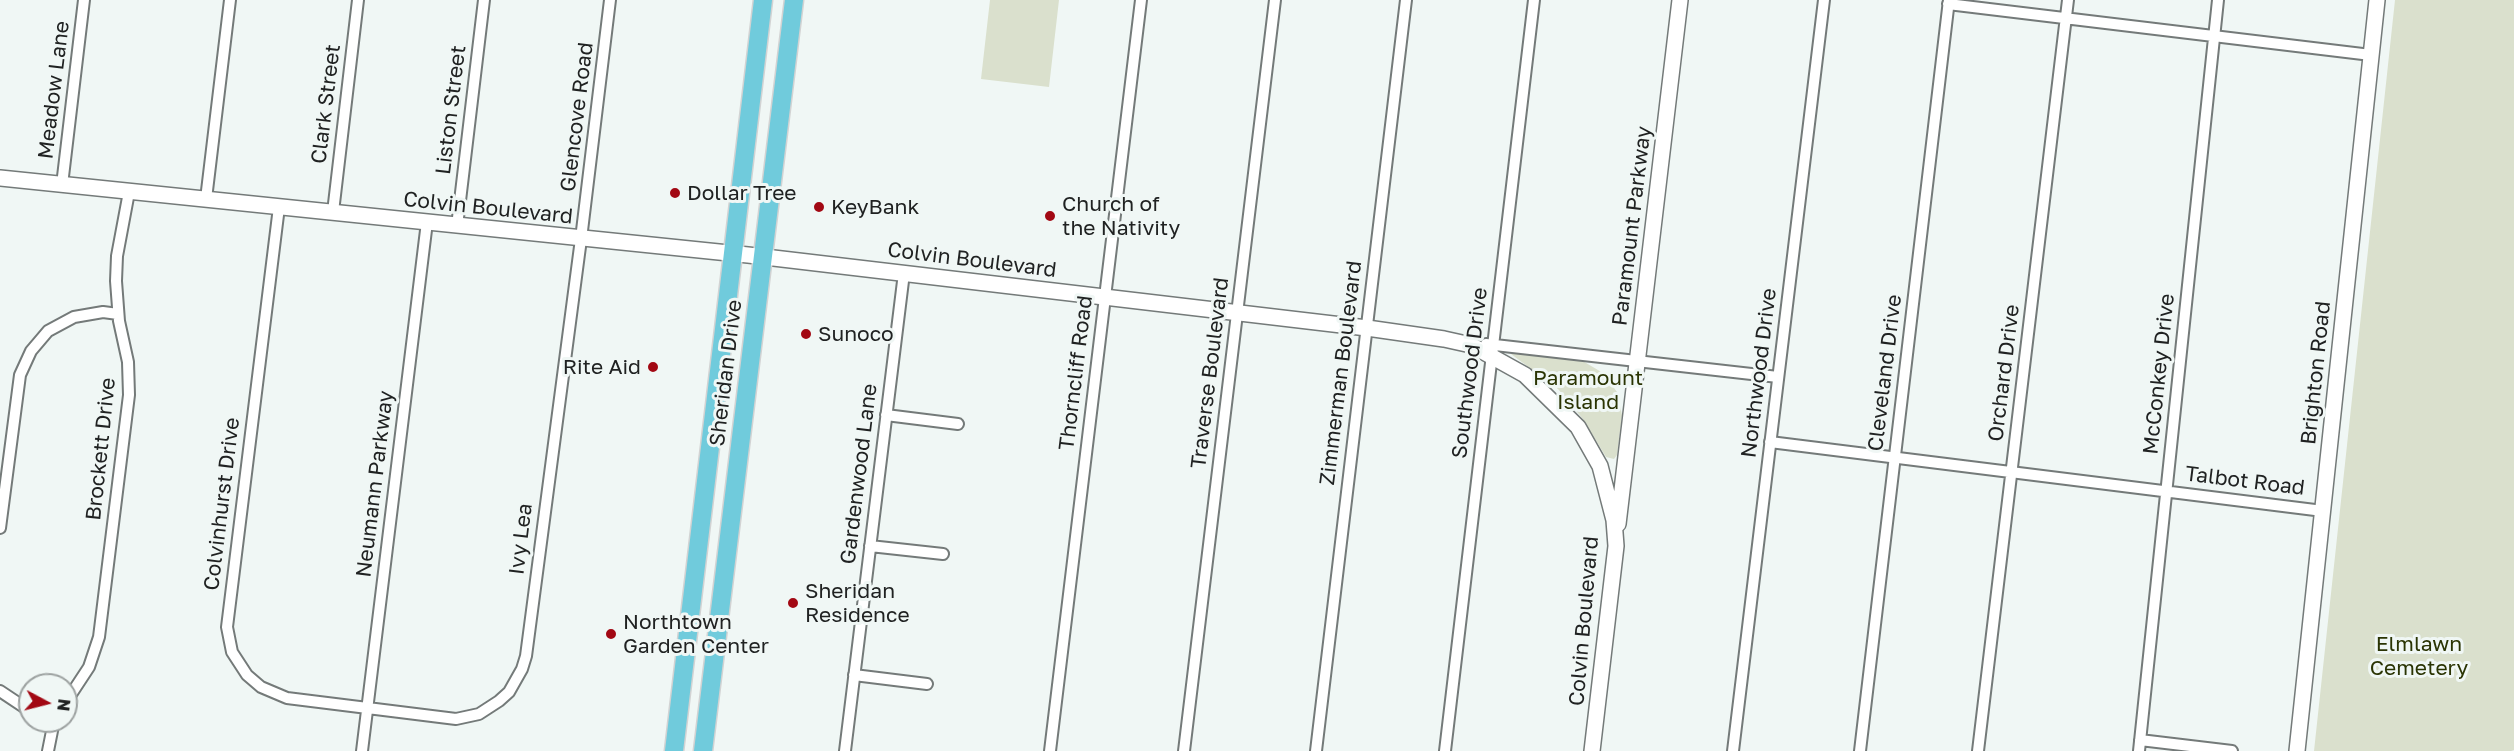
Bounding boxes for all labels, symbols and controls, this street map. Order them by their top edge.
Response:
street label: Meadow Lane [33,20,75,160]
street label: Glencove Road [555,41,599,193]
street label: Clark Street [306,43,346,165]
street label: Liston Street [431,44,471,176]
street label: Paramount Parkway [1607,125,1657,327]
place label: Dollar Tree [687,180,797,206]
marker: Dollar Tree [668,186,682,200]
street label: Colvin Boulevard [402,187,574,229]
place label: Church of the Nativity [1062,191,1180,241]
place label: KeyBank [831,194,919,220]
marker: KeyBank [812,200,826,214]
marker: Church of the Nativity [1043,209,1057,223]
street label: Colvin Boulevard [886,237,1058,283]
street label: Zimmerman Boulevard [1315,259,1367,487]
street label: Traverse Boulevard [1186,276,1234,470]
street label: Southwood Drive [1447,286,1493,460]
street label: Northwood Drive [1736,287,1782,459]
street label: McConkey Drive [2138,292,2180,456]
street label: Cleveland Drive [1863,293,1907,453]
street label: Thorncliff Road [1054,294,1098,452]
street label: Sheridan Drive [705,298,747,448]
street label: Brighton Road [2296,300,2336,446]
street label: Orchard Drive [1983,303,2025,443]
place label: Sunoco [818,321,894,347]
marker: Sunoco [799,327,813,341]
place label: Rite Aid [563,354,641,380]
marker: Rite Aid [646,360,660,374]
park label: Paramount Island [1533,365,1643,415]
street label: Brockett Drive [81,376,121,522]
street label: Gardenwood Lane [835,382,883,566]
street label: Neumann Parkway [351,389,399,579]
street label: Colvinhurst Drive [199,416,245,592]
street label: Talbot Road [2184,461,2306,501]
street label: Ivy Lea [504,502,538,576]
street label: Colvin Boulevard [1564,535,1604,707]
place label: Sheridan Residence [805,578,910,628]
marker: Sheridan Residence [786,596,800,610]
place label: Northtown Garden Center [623,609,769,659]
marker: Northtown Garden Center [604,627,618,641]
park label: Elmlawn Cemetery [2370,631,2468,681]
north arrow [18,673,78,733]
text: N [53,698,75,712]

